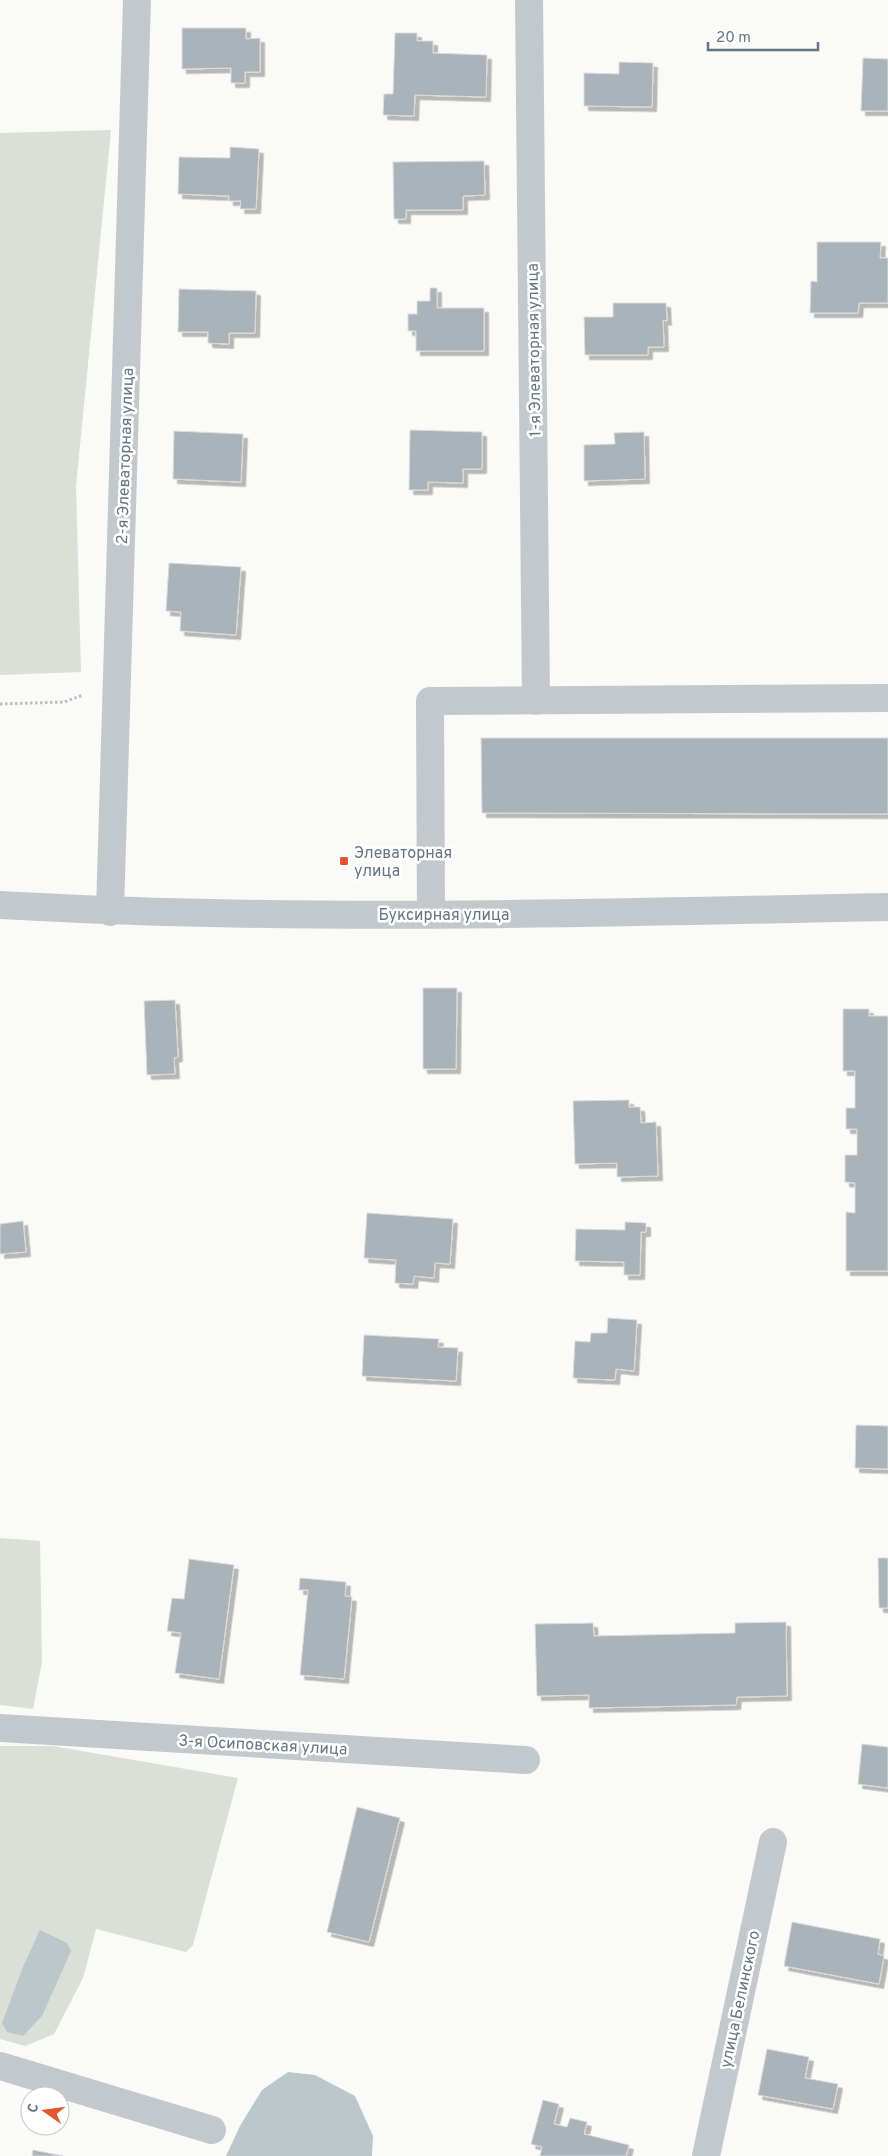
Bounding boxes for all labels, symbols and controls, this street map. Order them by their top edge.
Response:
scale bar [708,20,818,52]
text: 20 m [716,29,751,48]
street label: 1-я Элеваторная улица [523,263,547,437]
street label: 2-я Элеваторная улица [113,367,139,545]
place label: Элеваторная улица [354,844,452,882]
marker: Элеваторная улица [338,855,350,867]
street label: Буксирная улица [378,906,510,926]
street label: 3-я Осиповская улица [178,1732,348,1760]
street label: улица Белинского [717,1929,765,2070]
north arrow [20,2086,70,2136]
text: С [25,2102,43,2115]

